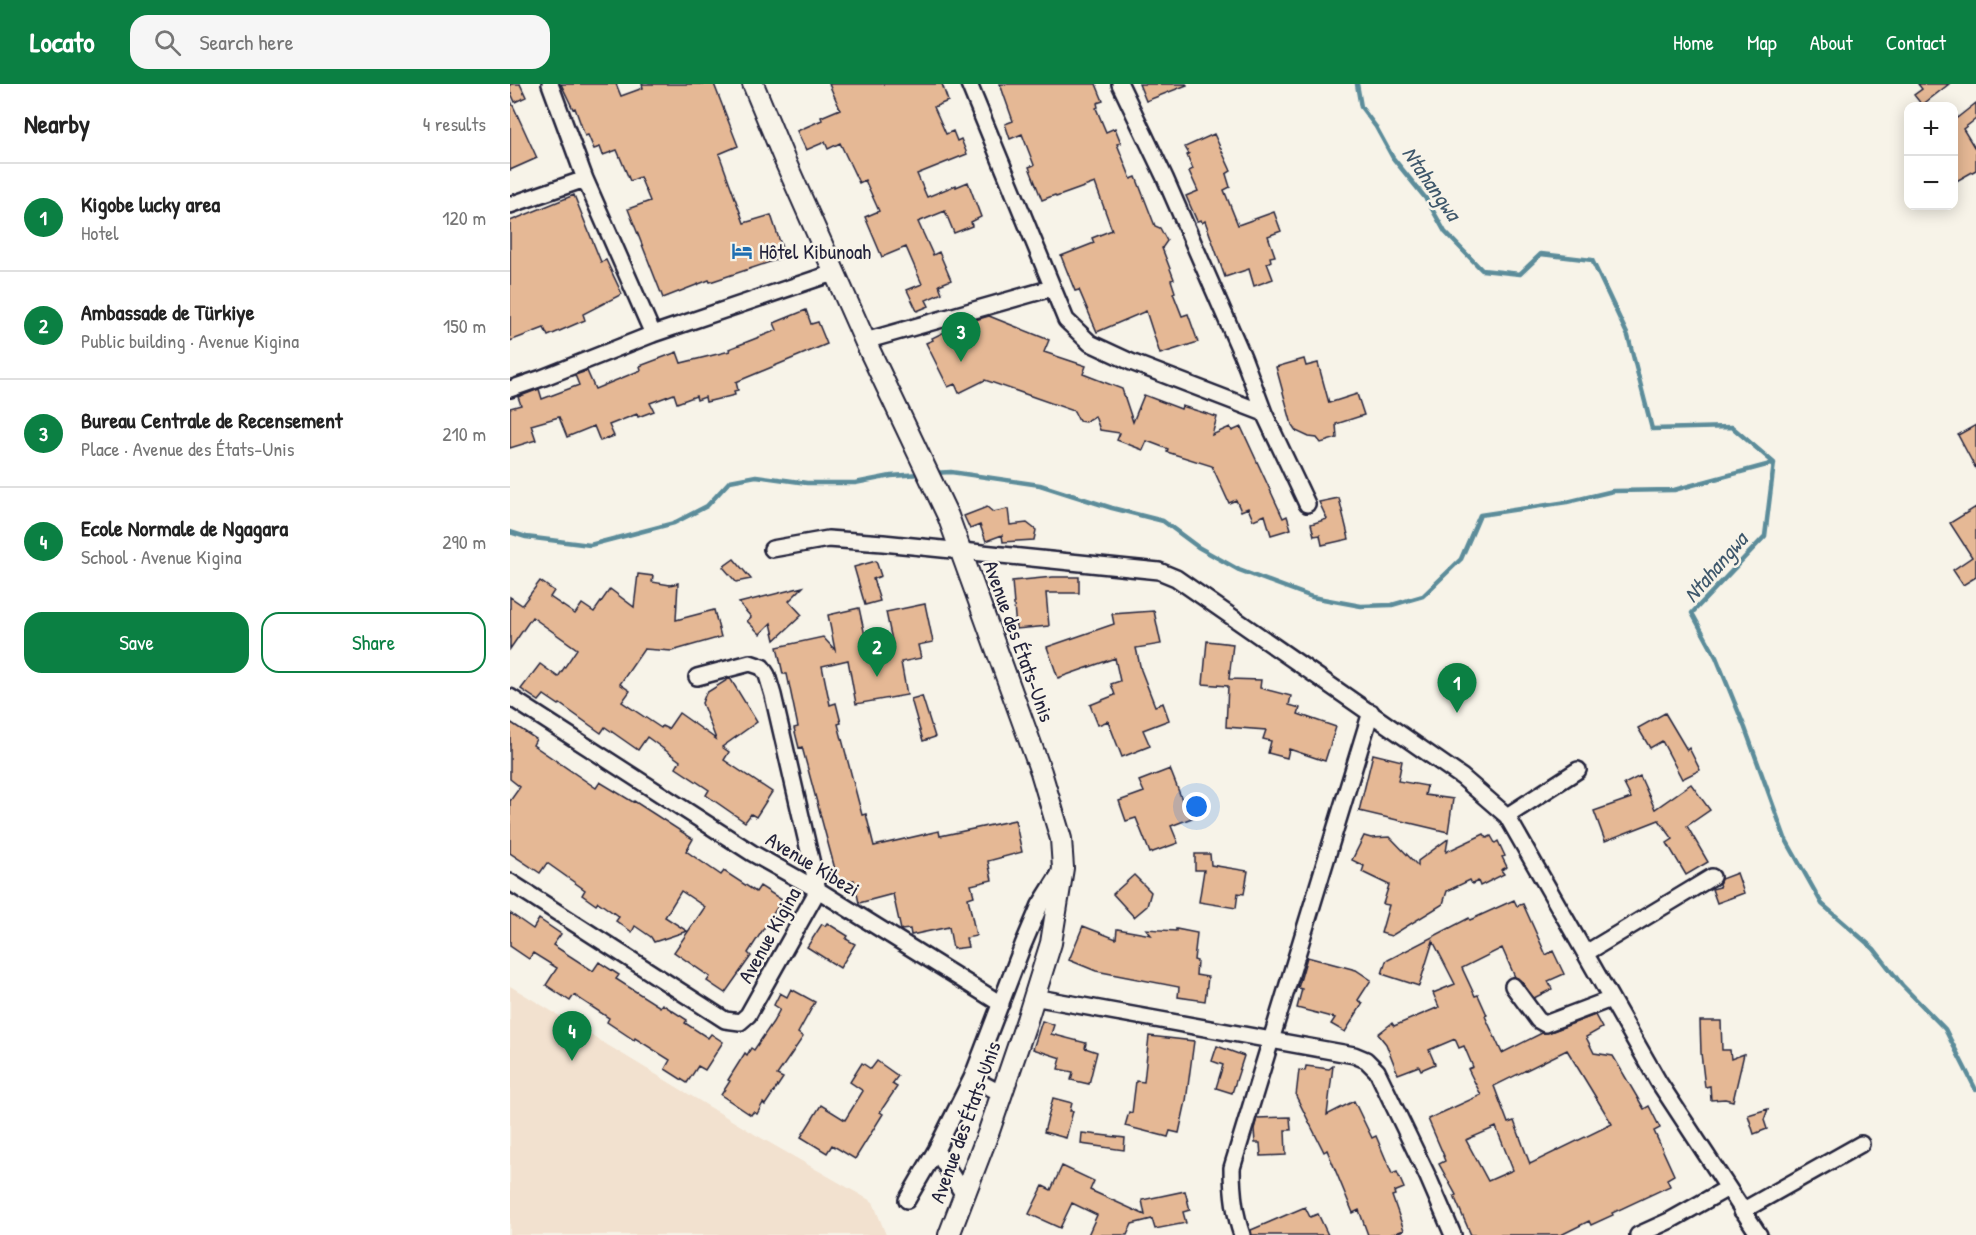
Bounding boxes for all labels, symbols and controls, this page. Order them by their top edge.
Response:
search box [130,15,550,69]
text: Locato [30,23,94,61]
icon: search [151,26,184,59]
text: Search here [199,27,293,57]
text: Home [1673,28,1714,57]
text: Map [1747,28,1777,57]
text: About [1810,28,1853,57]
text: Contact [1886,28,1946,57]
map controls [1904,102,1958,210]
button: + [1904,102,1958,156]
text: Nearby [24,106,90,141]
text: 4 results [423,110,486,137]
water label: Ntahangwa [1396,140,1470,228]
button: − [1904,156,1958,210]
text: Kigobe lucky area [81,189,220,219]
text: 1 [40,204,47,231]
text: 120 m [442,204,486,231]
text: Hotel [81,219,119,246]
place label: Hôtel Kibunoah [759,237,871,266]
hotel icon: Hôtel Kibunoah [730,239,754,263]
text: Ambassade de Türkiye [81,297,254,327]
text: 2 [39,312,48,339]
text: 150 m [443,312,486,339]
pin: 3 [942,312,980,362]
text: Public building · Avenue Kigina [81,327,299,354]
text: Bureau Centrale de Recensement [81,405,343,435]
text: 3 [39,420,48,447]
text: 210 m [442,420,486,447]
text: Place · Avenue des États-Unis [81,435,295,462]
text: Ecole Normale de Ngagara [81,513,288,543]
water label: Ntahangwa [1676,524,1756,609]
text: 4 [40,528,47,555]
text: 290 m [442,528,486,555]
text: School · Avenue Kigina [81,543,242,570]
street label: Avenue des États-Unis [976,556,1062,726]
button: Save [24,612,249,673]
button: Share [261,612,486,673]
pin: 2 [858,628,896,677]
pin: 1 [1438,664,1476,713]
your location [1182,792,1211,821]
street label: Avenue Kibezi [761,825,865,903]
street label: Avenue Kigina [731,882,807,988]
pin: 4 [552,1012,592,1061]
street label: Avenue des États-Unis [922,1037,1008,1207]

